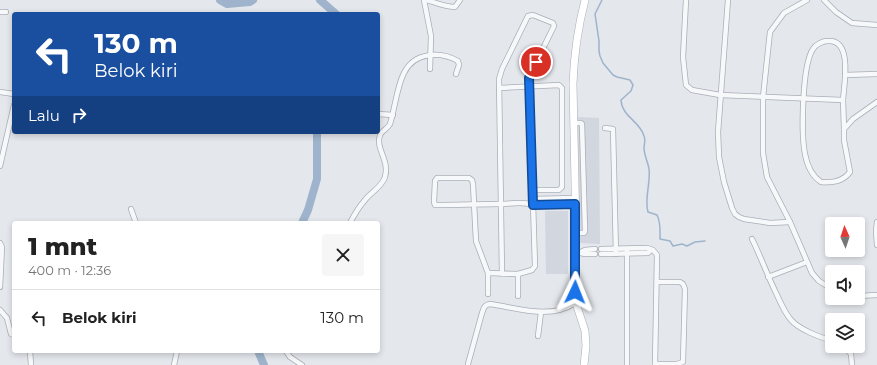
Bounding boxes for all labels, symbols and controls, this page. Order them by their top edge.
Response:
text: 130 m [94,26,178,60]
icon: left [28,28,80,80]
pin [519,45,553,79]
icon: arrive [525,51,547,73]
text: Belok kiri [94,60,178,82]
icon: right [68,104,90,126]
text: Lalu [28,106,60,125]
north arrow [825,217,865,257]
map controls [825,217,865,353]
text: 1 mnt [28,232,97,261]
button: close [322,234,364,276]
text: 400 m · 12:36 [28,262,111,278]
button: sound [825,265,865,305]
position arrow [554,271,596,313]
icon: left [28,307,50,329]
text: Belok kiri [62,308,137,327]
text: 130 m [320,308,364,327]
button: layers [825,313,865,353]

